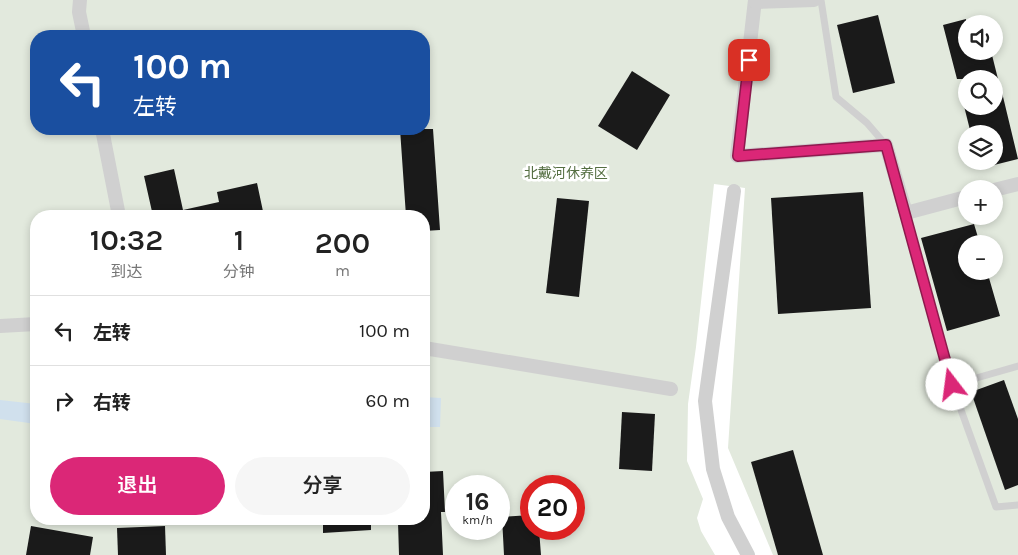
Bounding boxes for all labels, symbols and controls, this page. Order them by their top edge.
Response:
map controls [958,15,1003,280]
button: sound [958,15,1003,60]
pin [728,39,770,81]
text: 100 m [133,46,232,87]
icon: arrive [735,46,763,74]
icon: left [50,50,115,115]
button: search [958,70,1003,115]
text: 左转 [133,94,177,120]
button: layers [958,125,1003,170]
park label: 北戴河休养区 [524,165,608,182]
button: + [958,180,1003,225]
text: 10:32 [90,222,163,258]
text: 1 [234,222,244,258]
text: 200 [315,225,370,261]
button: − [958,235,1003,280]
text: m [335,261,350,280]
text: 到达 [110,262,143,281]
text: 分钟 [223,262,255,281]
icon: left [50,317,78,345]
text: 100 m [359,320,410,342]
text: 左转 [93,322,131,344]
position arrow [925,358,977,410]
icon: right [50,387,78,415]
text: 60 m [366,390,410,412]
text: 右转 [93,392,131,414]
button: 退出 [50,457,225,515]
button: 分享 [235,457,410,515]
speed limit sign: 20 [520,475,585,540]
text: 16 [465,487,490,516]
text: km/h [462,513,493,527]

